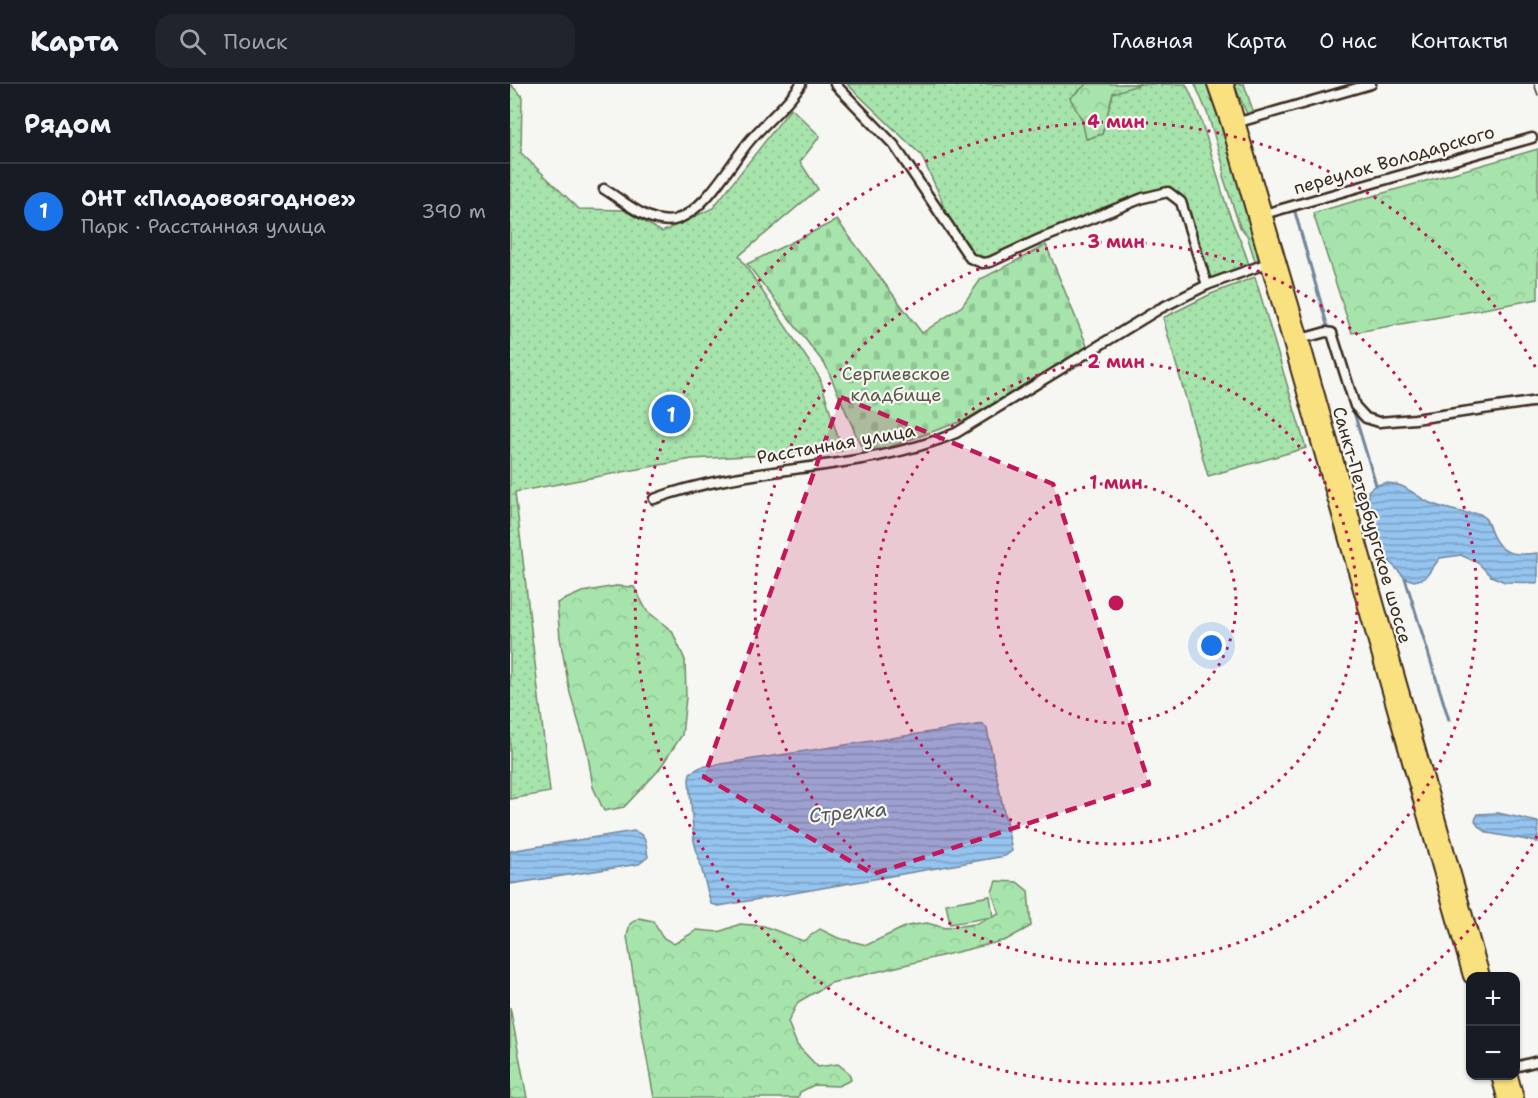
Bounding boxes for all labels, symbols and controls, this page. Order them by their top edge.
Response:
search box [155,14,575,68]
text: Карта [30,22,119,60]
icon: search [176,25,209,58]
text: Поиск [224,27,288,56]
text: Главная [1112,27,1193,55]
text: Карта [1226,27,1286,55]
text: О нас [1319,27,1377,55]
text: Контакты [1410,27,1508,55]
text: Рядом [24,106,111,141]
text: 4 мин [1087,110,1145,134]
street label: переулок Володарского [1291,120,1497,200]
text: ОНТ «Плодовоягодное» [81,184,356,213]
text: 1 [39,198,48,224]
text: 390 m [421,198,486,224]
text: Парк · Расстанная улица [81,213,326,239]
text: 3 мин [1087,230,1145,254]
text: 2 мин [1087,350,1145,374]
park label: Сергиевское кладбище [842,362,950,407]
pin: 1 [652,392,690,436]
street label: Санкт-Петербургское шоссе [1327,404,1417,646]
street label: Расстанная улица [755,418,917,470]
text: 1 мин [1089,471,1143,495]
centre of rings [1106,593,1126,613]
your location [1197,631,1226,660]
water label: Стрелка [808,796,888,828]
map controls [1466,972,1520,1080]
button: + [1466,972,1520,1026]
button: − [1466,1026,1520,1080]

